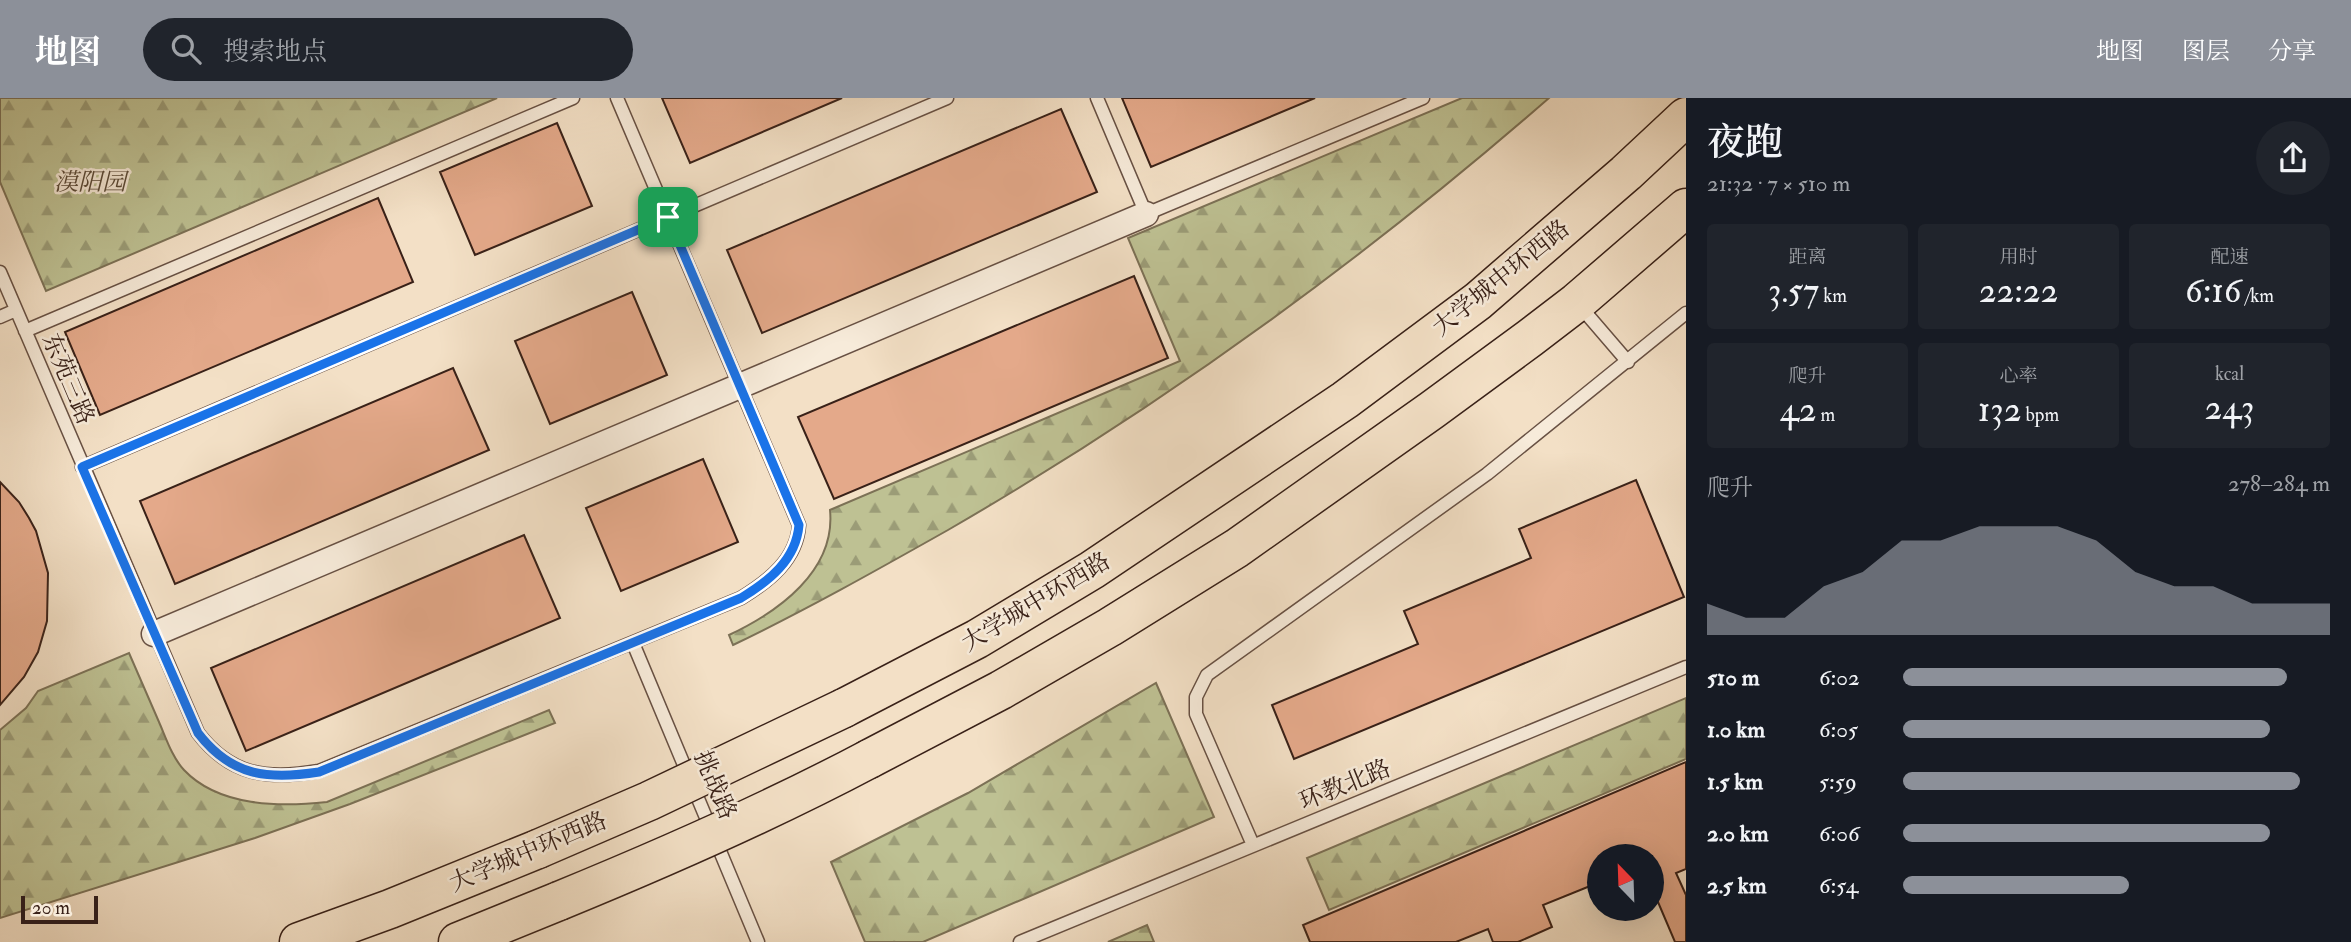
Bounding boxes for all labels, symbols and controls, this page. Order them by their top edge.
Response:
search box [143,18,633,81]
icon: search [167,30,205,68]
text: 地图 [35,32,101,73]
text: 搜索地点 [223,36,327,68]
text: 地图 [2096,36,2144,67]
text: 图层 [2182,36,2230,67]
text: 分享 [2268,36,2316,67]
text: 夜跑 [1707,119,1783,167]
button: share [2256,121,2330,195]
park label: 漠阳园 [54,167,130,198]
text: 21:32 · 7 × 510 m [1707,169,1850,198]
pin [638,187,698,247]
icon: arrive [649,198,687,236]
street label: 大学城中环西路 [1426,213,1576,343]
text: 距离 [1788,245,1827,269]
text: 用时 [1999,245,2038,269]
text: 配速 [2210,245,2249,269]
text: 3.57 [1768,269,1819,313]
text: 22:22 [1979,269,2058,313]
text: 6:16 [2185,269,2241,313]
text: km [1819,284,1847,308]
text: /km [2241,284,2274,308]
street label: 东苑三路 [35,329,101,429]
text: kcal [2215,362,2244,386]
text: 爬升 [1788,364,1827,388]
text: 心率 [1999,364,2038,388]
text: 243 [2204,386,2255,430]
text: 42 [1780,388,1816,432]
text: 132 [1978,388,2022,432]
text: m [1816,403,1835,427]
text: bpm [2022,403,2059,427]
text: 278–284 m [2228,469,2330,498]
text: 爬升 [1707,473,1753,502]
street label: 大学城中环西路 [956,545,1116,659]
text: 510 m [1707,663,1760,692]
text: 6:02 [1819,663,1860,692]
text: 1.0 km [1707,715,1765,744]
text: 6:05 [1819,715,1858,744]
street label: 挑战路 [687,746,743,824]
street label: 环教北路 [1295,753,1395,817]
text: 1.5 km [1707,767,1763,796]
text: 5:59 [1819,767,1857,796]
street label: 大学城中环西路 [445,805,611,899]
text: 2.0 km [1707,819,1769,848]
text: 6:06 [1819,819,1860,848]
north arrow [1587,844,1664,920]
map controls [1587,844,1664,921]
text: 2.5 km [1707,871,1767,900]
text: 6:54 [1819,871,1858,900]
scale bar [21,893,98,925]
text: 20 m [32,896,70,920]

